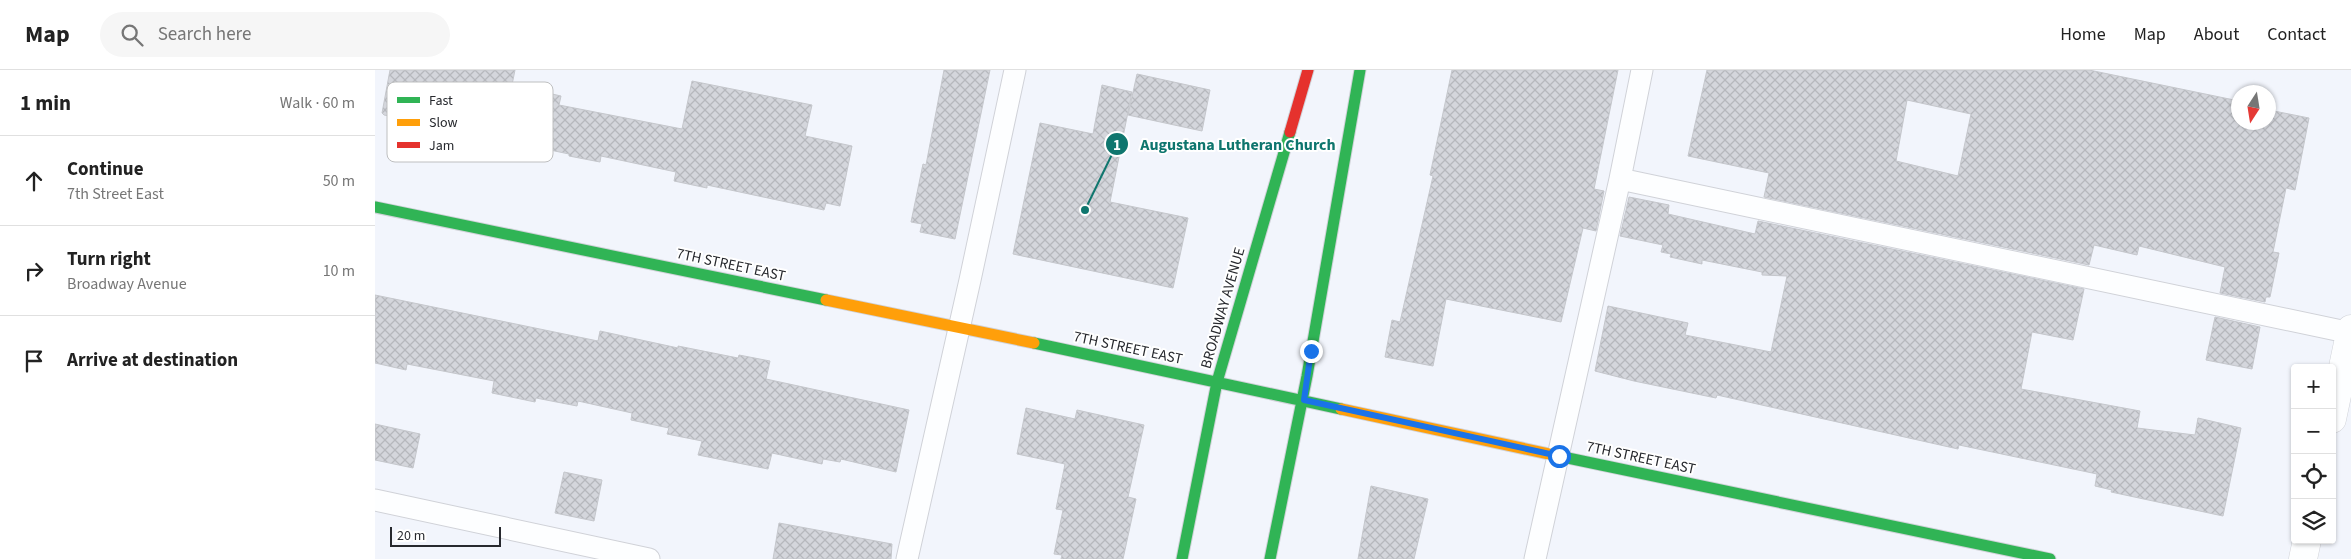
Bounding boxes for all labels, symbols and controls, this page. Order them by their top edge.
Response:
search box [100,12,450,57]
text: Map [25,17,70,52]
icon: search [118,21,146,49]
text: Search here [158,21,251,48]
text: Home [2060,22,2106,47]
text: Map [2134,22,2166,47]
text: About [2194,22,2239,47]
text: Contact [2267,22,2326,47]
legend [387,82,553,162]
north arrow [2231,85,2276,130]
text: 1 min [20,88,71,118]
text: Fast [429,91,453,111]
text: Walk · 60 m [280,92,355,114]
text: Slow [429,113,458,133]
callout: Augustana Lutheran Church [1105,129,1345,160]
text: Augustana Lutheran Church [1139,134,1336,156]
text: 1 [1113,135,1121,156]
text: Jam [429,136,454,156]
text: Continue [67,156,144,183]
icon: ahead [20,167,48,195]
text: 50 m [323,170,355,192]
text: 7th Street East [67,183,164,205]
street label: 7TH STREET EAST [674,243,788,287]
street label: BROADWAY AVENUE [1196,245,1250,371]
text: Turn right [67,246,151,273]
icon: right [20,257,48,285]
text: 10 m [323,260,355,282]
text: Broadway Avenue [67,273,187,295]
street label: 7TH STREET EAST [1071,326,1185,370]
route end [1300,340,1323,363]
icon: arrive [20,347,48,375]
text: Arrive at destination [67,347,238,374]
map controls [2291,364,2336,544]
button: + [2291,364,2336,409]
button: − [2291,409,2336,454]
street label: 7TH STREET EAST [1584,436,1698,480]
route start [1548,445,1571,468]
button: locate [2291,454,2336,499]
button: layers [2291,499,2336,544]
scale bar [390,524,501,547]
text: 20 m [397,526,425,546]

